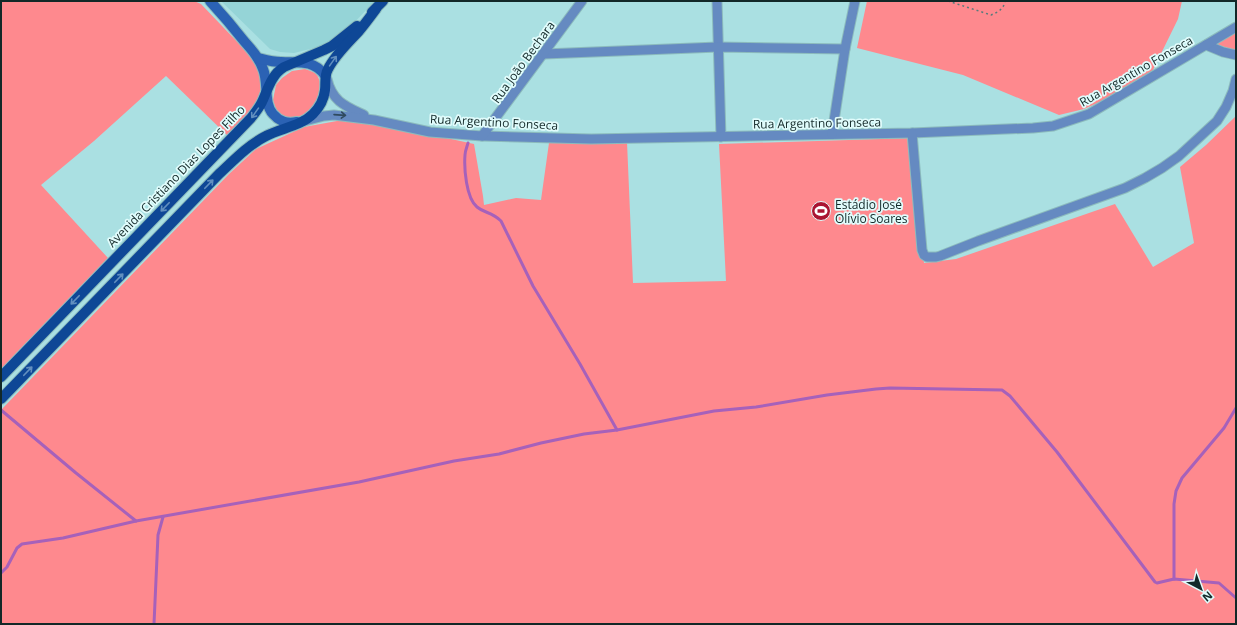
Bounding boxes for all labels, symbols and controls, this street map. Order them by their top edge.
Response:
street label: Rua João Bechara [487,17,559,107]
street label: Rua Argentino Fonseca [1076,32,1196,110]
one-way arrow [329,56,337,67]
street label: Avenida Cristiano Dias Lopes Filho [103,101,249,251]
one-way arrow [251,107,259,118]
street label: Rua Argentino Fonseca [429,110,559,134]
one-way arrow [333,112,346,119]
street label: Rua Argentino Fonseca [753,113,881,133]
one-way arrow [204,179,214,189]
place label: Estádio José Olívio Soares [835,196,908,227]
sports icon: Estádio José Olívio Soares [810,200,832,222]
one-way arrow [161,202,170,212]
one-way arrow [114,273,123,283]
one-way arrow [70,295,80,305]
one-way arrow [23,366,33,376]
north arrow [1181,569,1221,609]
text: N [1200,588,1216,606]

